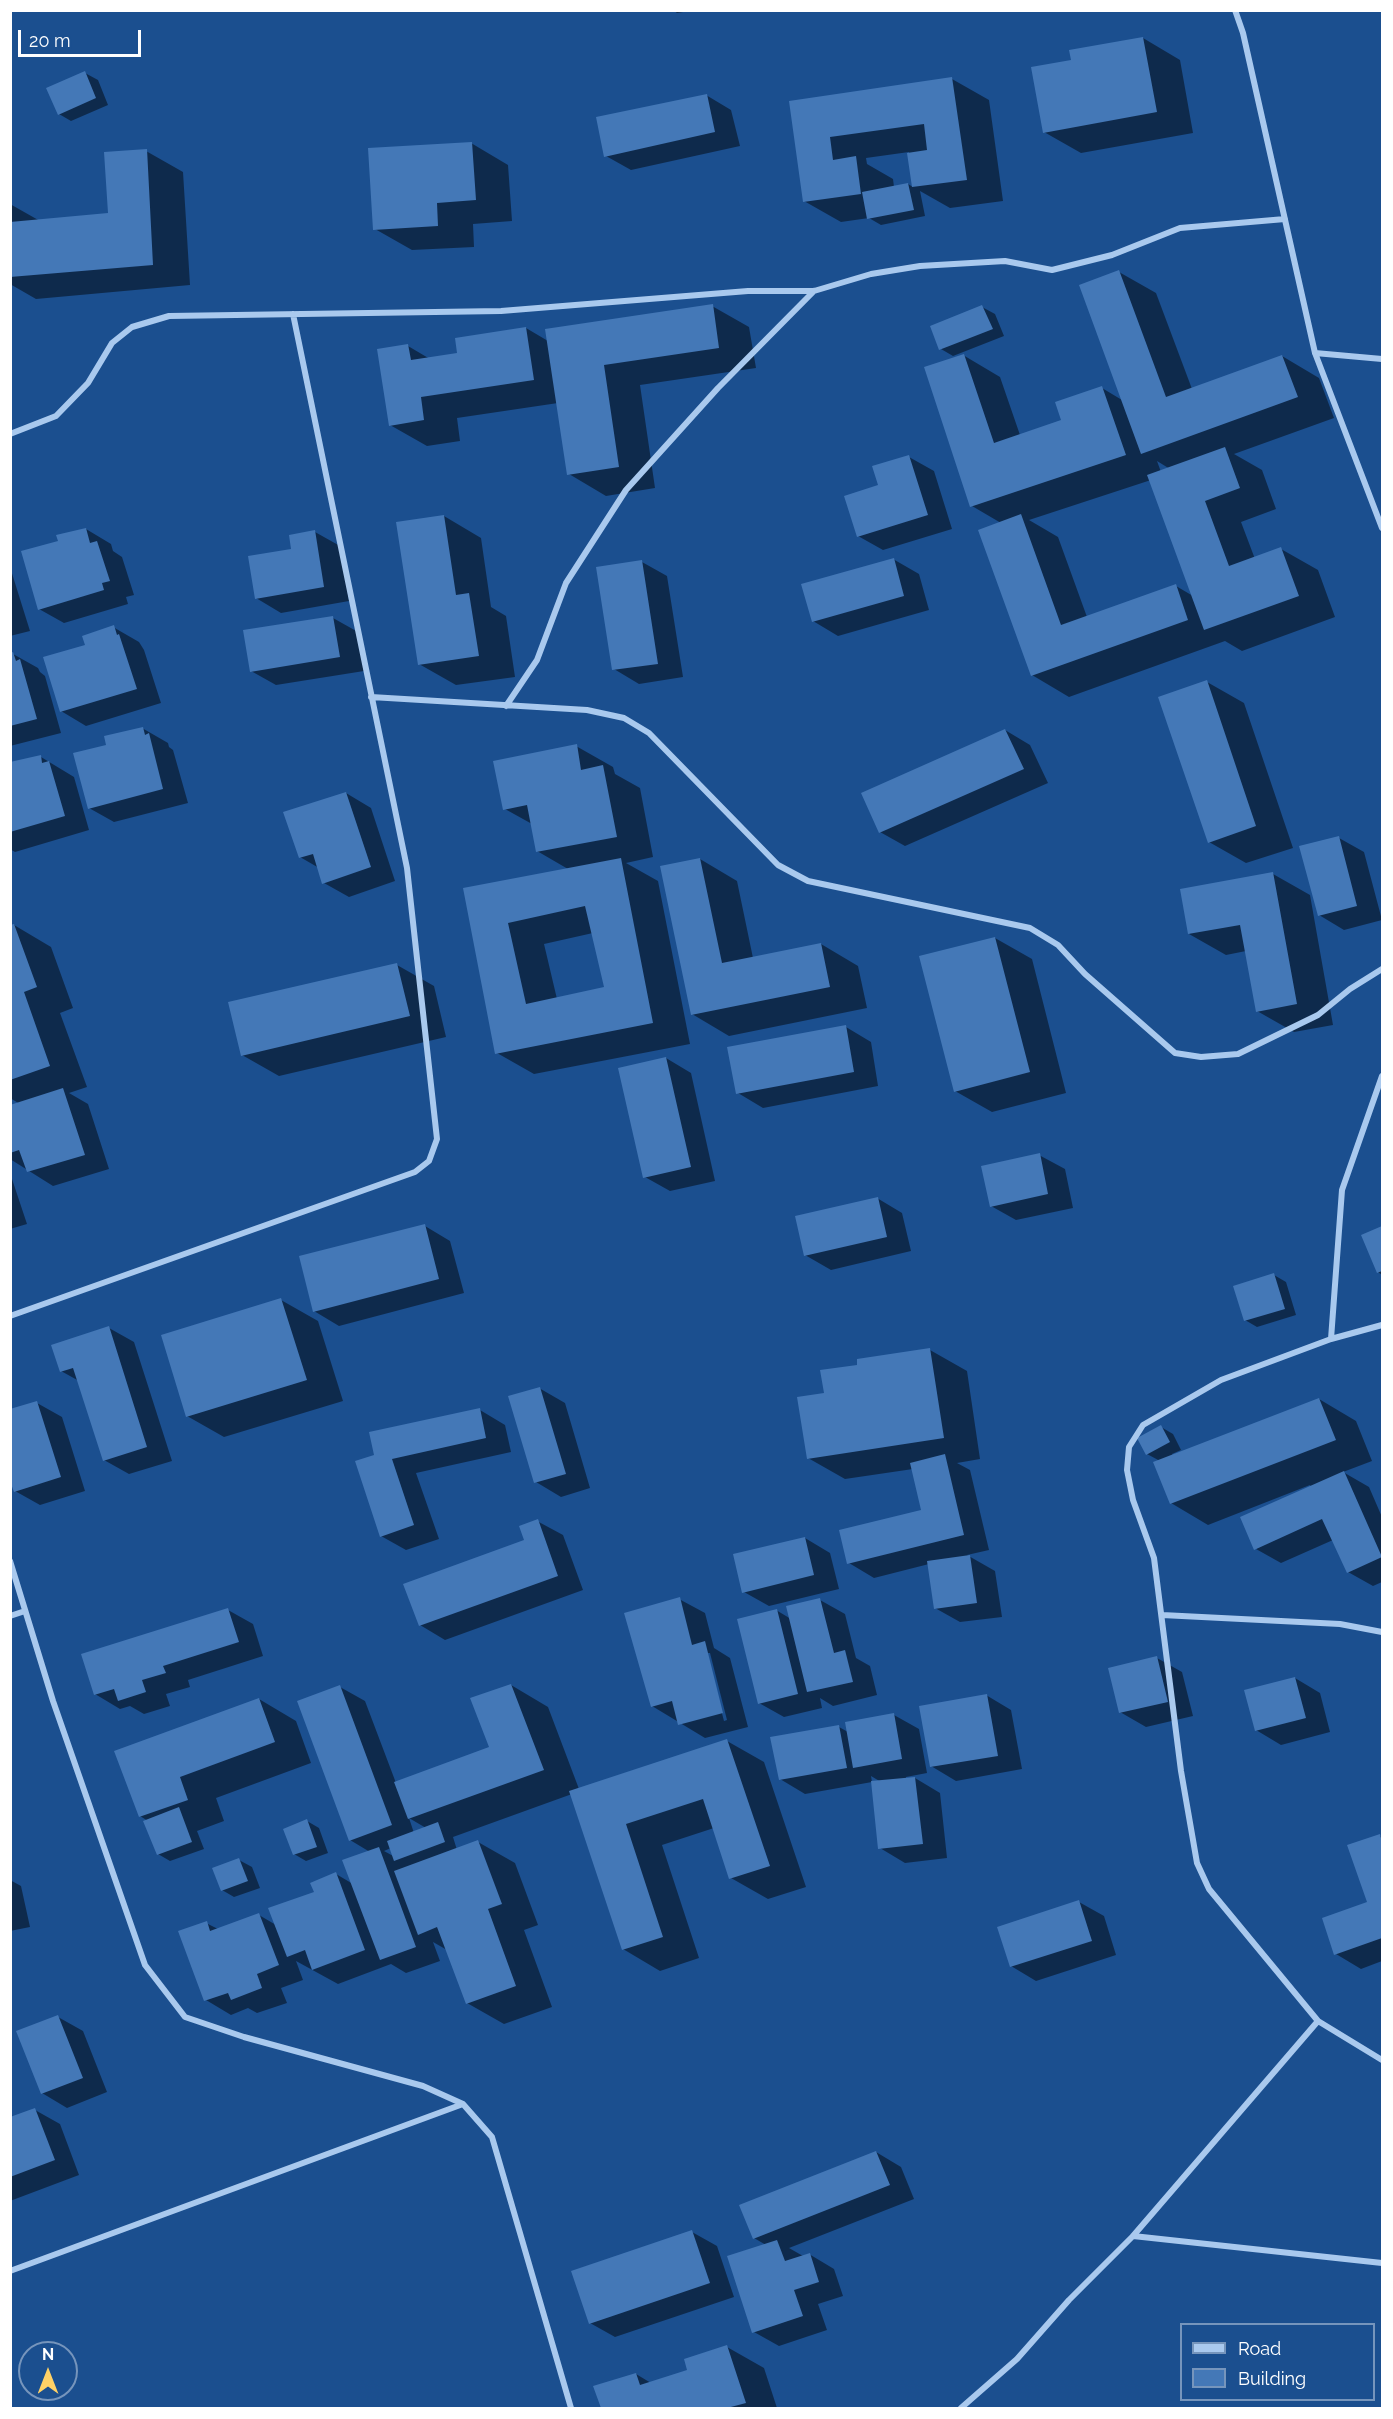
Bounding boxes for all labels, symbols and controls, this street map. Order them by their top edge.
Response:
scale bar [21,18,144,56]
text: 20 m [29,30,71,51]
legend [1180,2323,1375,2401]
text: Road [1238,2338,1281,2359]
north arrow [18,2341,78,2401]
text: N [42,2345,54,2364]
text: Building [1238,2368,1306,2389]

